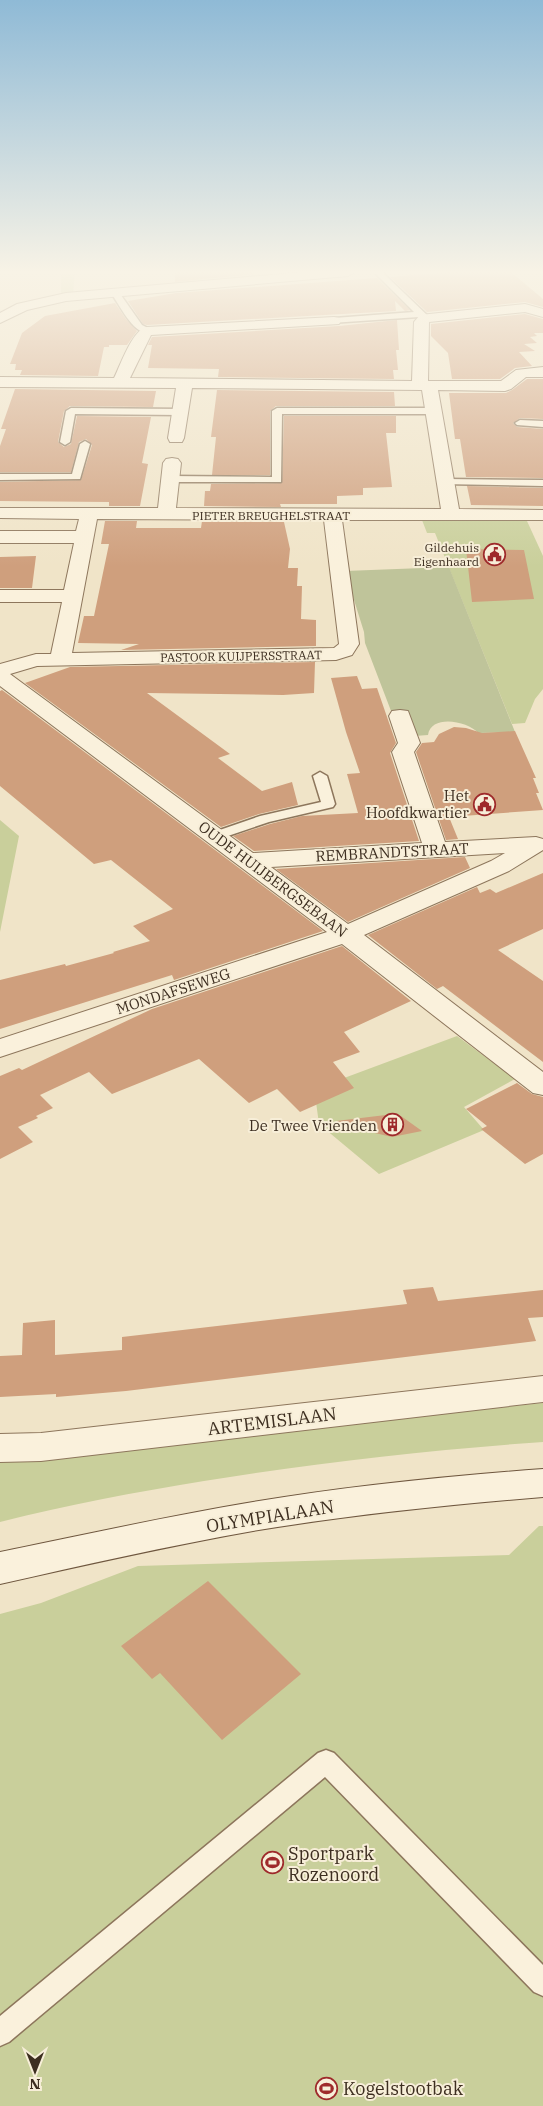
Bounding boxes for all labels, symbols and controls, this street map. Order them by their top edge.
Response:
street label: PIETER BREUGHELSTRAAT [192,508,350,523]
place label: Gildehuis Eigenhaard [414,540,479,569]
public building icon: Gildehuis Eigenhaard [483,542,507,566]
street label: PASTOOR KUIJPERSSTRAAT [160,647,322,665]
place label: Het Hoofdkwartier [366,786,469,822]
public building icon: Het Hoofdkwartier [473,792,497,816]
street label: OUDE HUIJBERGSEBAAN [195,817,351,941]
street label: REMBRANDTSTRAAT [315,838,469,866]
street label: MONDAFSEWEG [114,964,233,1018]
building icon: De Twee Vrienden [381,1113,405,1137]
place label: De Twee Vrienden [249,1116,377,1135]
street label: ARTEMISLAAN [206,1402,338,1440]
street label: OLYMPIALAAN [204,1495,336,1537]
place label: Sportpark Rozenoord [288,1842,379,1886]
sports icon: Sportpark Rozenoord [260,1851,284,1875]
north arrow [10,2046,60,2096]
text: N [29,2075,41,2093]
sports icon: Kogelstootbak [315,2076,339,2100]
place label: Kogelstootbak [343,2077,464,2100]

